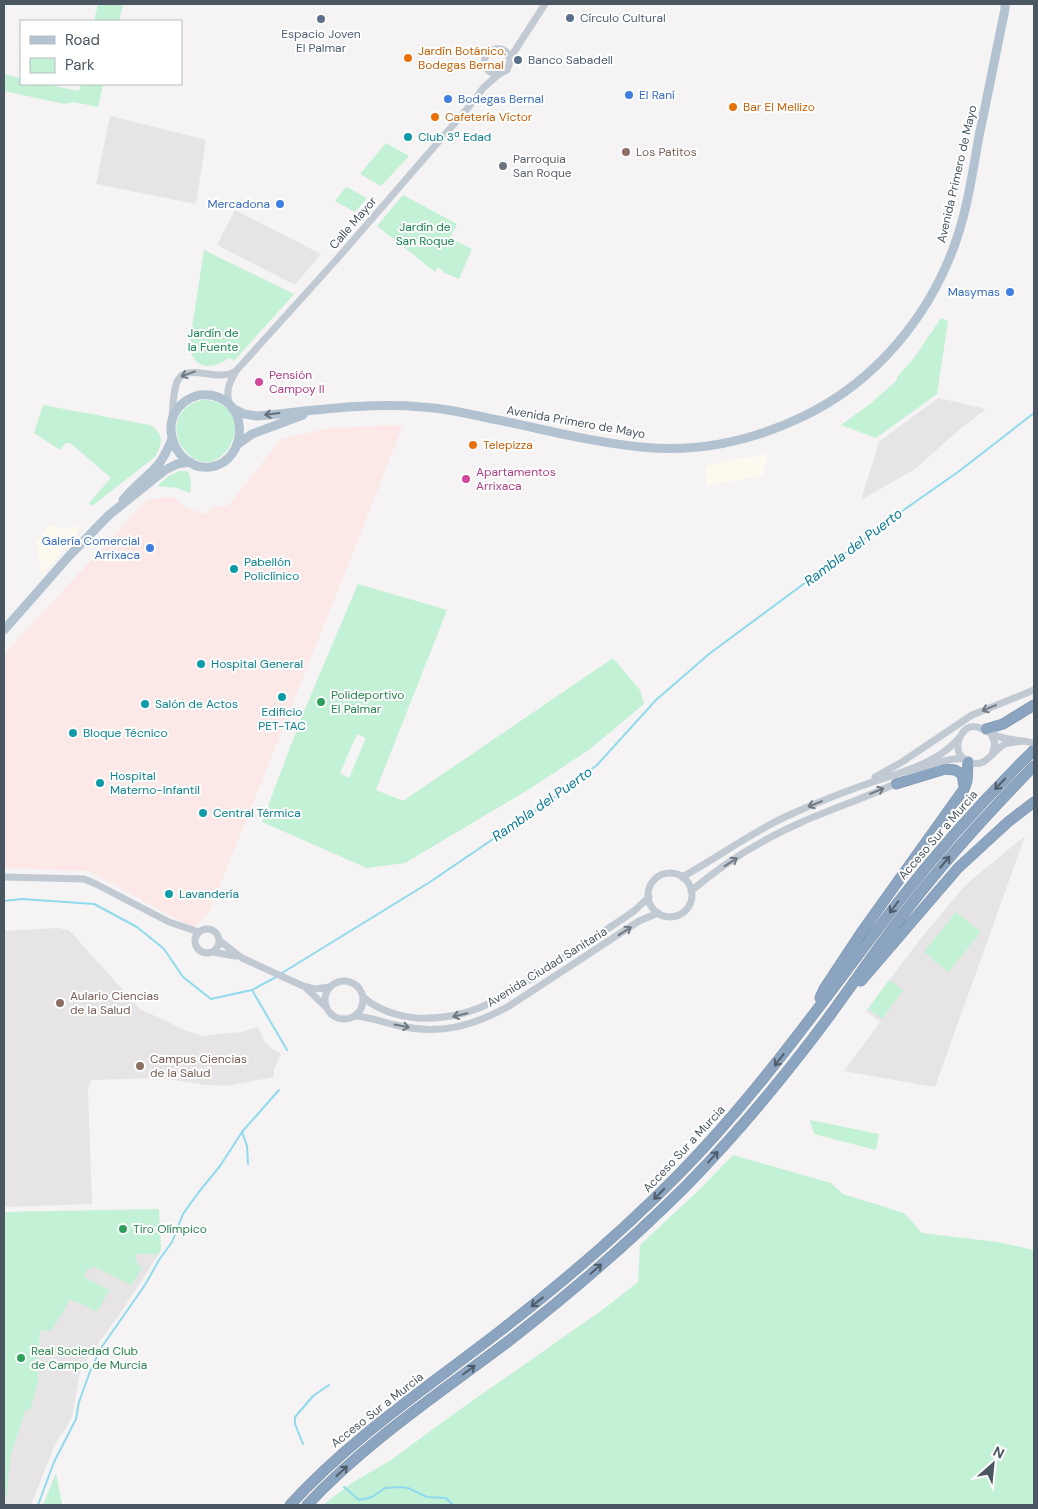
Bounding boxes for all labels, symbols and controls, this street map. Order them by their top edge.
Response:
place label: Círculo Cultural [580,10,666,26]
marker: Círculo Cultural [564,12,576,24]
marker: Espacio Joven El Palmar [315,13,327,25]
legend [20,20,182,85]
place label: Espacio Joven El Palmar [281,26,361,56]
text: Road [65,30,100,50]
place label: Jardín Botánico. Bodegas Bernal [418,43,507,73]
marker: Jardín Botánico. Bodegas Bernal [402,52,414,64]
place label: Banco Sabadell [528,52,613,68]
marker: Banco Sabadell [512,54,524,66]
text: Park [65,55,95,75]
place label: El Raní [639,87,675,103]
marker: El Raní [623,89,635,101]
place label: Bodegas Bernal [458,91,544,107]
marker: Bodegas Bernal [442,93,454,105]
place label: Bar El Mellizo [743,99,815,115]
marker: Bar El Mellizo [727,101,739,113]
street label: Avenida Primero de Mayo [933,104,981,244]
place label: Cafetería Víctor [445,109,533,125]
marker: Cafetería Víctor [429,111,441,123]
place label: Club 3ª Edad [418,129,491,145]
marker: Club 3ª Edad [402,131,414,143]
place label: Los Patitos [636,144,697,160]
marker: Los Patitos [620,146,632,158]
place label: Parroquia San Roque [513,151,572,181]
marker: Parroquia San Roque [497,160,509,172]
street label: Calle Mayor [326,193,381,253]
place label: Mercadona [207,196,270,212]
marker: Mercadona [274,198,286,210]
park label: Jardín de San Roque [396,219,455,249]
place label: Masymas [948,284,1000,300]
marker: Masymas [1004,286,1016,298]
park label: Jardín de la Fuente [187,325,239,355]
place label: Pensión Campoy II [269,367,324,397]
one-way arrow [180,370,196,380]
marker: Pensión Campoy II [253,376,265,388]
street label: Avenida Primero de Mayo [505,402,647,442]
one-way arrow [265,409,281,419]
place label: Telepizza [483,437,533,453]
marker: Telepizza [467,439,479,451]
place label: Apartamentos Arrixaca [476,464,556,494]
marker: Apartamentos Arrixaca [460,473,472,485]
water label: Rambla del Puerto [800,504,906,590]
place label: Galería Comercial Arrixaca [42,533,140,563]
marker: Galería Comercial Arrixaca [144,542,156,554]
place label: Pabellón Policlínico [244,554,299,584]
marker: Pabellón Policlínico [228,563,240,575]
place label: Hospital General [211,656,303,672]
marker: Hospital General [195,658,207,670]
place label: Polideportivo El Palmar [331,687,404,717]
marker: Edificio PET-TAC [276,691,288,703]
place label: Salón de Actos [155,696,238,712]
marker: Polideportivo El Palmar [315,696,327,708]
marker: Salón de Actos [139,698,151,710]
one-way arrow [982,703,997,713]
place label: Edificio PET-TAC [258,704,306,734]
place label: Bloque Técnico [83,725,168,741]
marker: Bloque Técnico [67,727,79,739]
water label: Rambla del Puerto [488,763,596,845]
place label: Hospital Materno-Infantil [110,768,200,798]
marker: Hospital Materno-Infantil [94,777,106,789]
one-way arrow [994,778,1006,791]
one-way arrow [868,786,884,795]
street label: Acceso Sur a Murcia [895,787,981,883]
one-way arrow [808,800,823,810]
place label: Central Térmica [213,805,301,821]
marker: Central Térmica [197,807,209,819]
one-way arrow [940,856,951,869]
one-way arrow [724,857,738,868]
place label: Lavandería [179,886,239,902]
marker: Lavandería [163,888,175,900]
one-way arrow [889,900,899,914]
street label: Avenida Ciudad Sanitaria [484,923,610,1011]
one-way arrow [618,926,632,936]
place label: Aulario Ciencias de la Salud [70,988,159,1018]
marker: Aulario Ciencias de la Salud [54,997,66,1009]
one-way arrow [452,1011,468,1020]
one-way arrow [394,1022,410,1032]
place label: Campus Ciencias de la Salud [150,1051,247,1081]
one-way arrow [773,1053,784,1066]
marker: Campus Ciencias de la Salud [134,1060,146,1072]
street label: Acceso Sur a Murcia [640,1102,728,1196]
one-way arrow [708,1150,719,1163]
one-way arrow [653,1188,665,1201]
place label: Tiro Olímpico [133,1221,207,1237]
marker: Tiro Olímpico [117,1223,129,1235]
one-way arrow [590,1264,603,1275]
one-way arrow [531,1297,544,1308]
place label: Real Sociedad Club de Campo de Murcia [31,1343,147,1373]
marker: Real Sociedad Club de Campo de Murcia [15,1352,27,1364]
one-way arrow [462,1365,476,1375]
street label: Acceso Sur a Murcia [327,1369,427,1451]
north arrow [968,1439,1018,1489]
text: N [990,1442,1008,1463]
one-way arrow [335,1465,348,1477]

